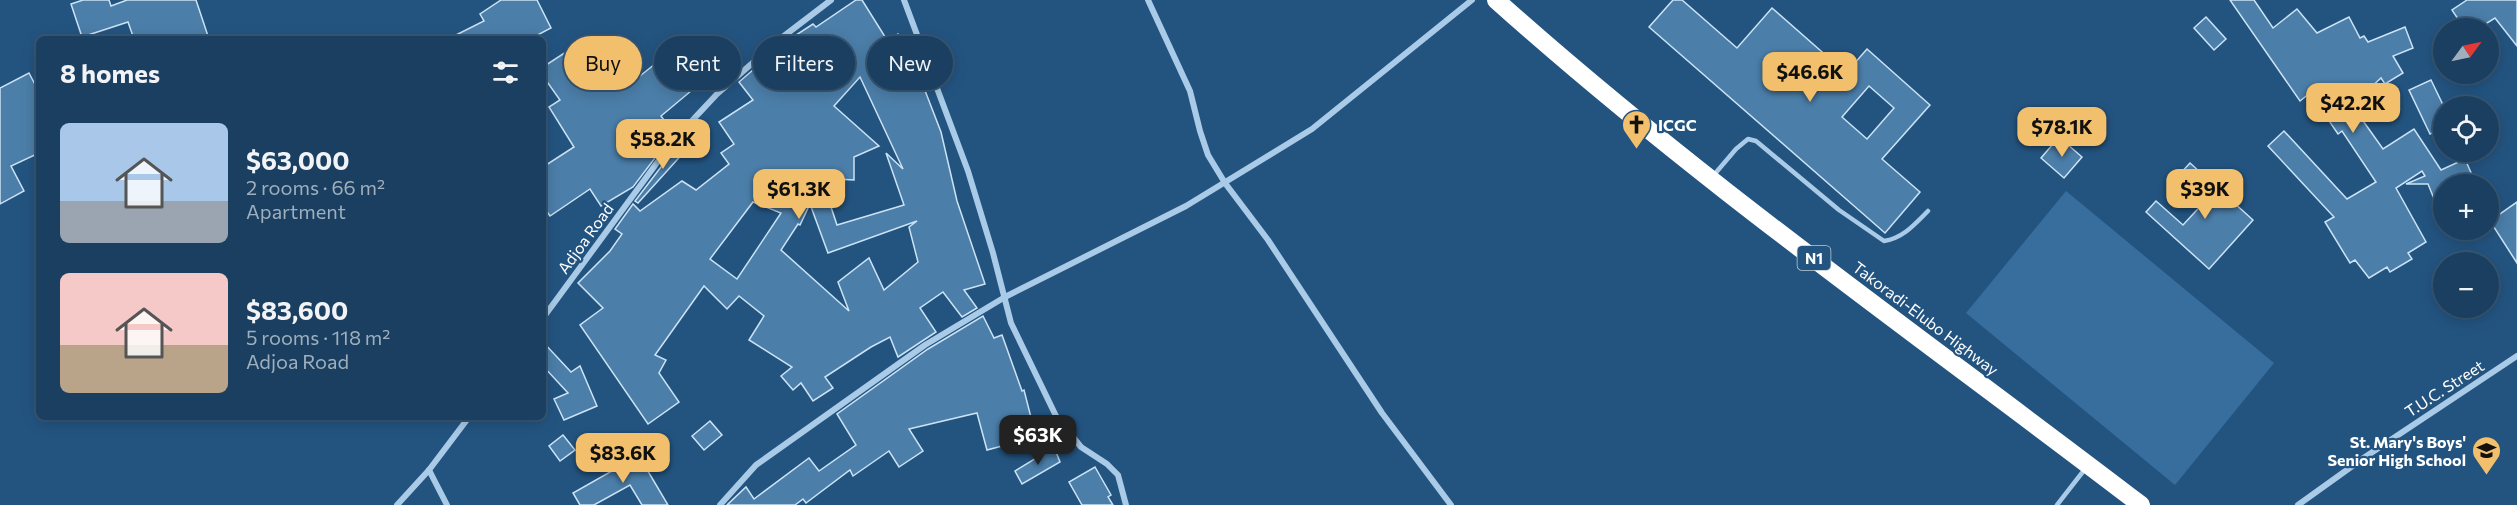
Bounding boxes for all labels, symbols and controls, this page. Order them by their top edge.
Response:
north arrow [2433,18,2499,84]
map controls [2433,18,2499,318]
chip: Buy [564,36,642,90]
chip: Rent [654,36,741,90]
chip: Filters [753,36,855,90]
chip: New [867,36,953,90]
pin: $46.6K [1761,52,1859,103]
icon: filters [489,56,522,89]
text: 8 homes [60,57,160,88]
text: $46.6K [1776,59,1844,83]
pin: $42.2K [2304,83,2402,134]
text: $42.2K [2320,90,2386,114]
button: locate [2433,96,2499,162]
pin: $78.1K [2013,107,2111,158]
church icon: ICGC [1621,108,1653,150]
text: $78.1K [2031,114,2093,138]
place label: ICGC [1658,115,1697,134]
pin: $58.2K [614,119,712,170]
text: $58.2K [630,126,696,150]
text: $63,000 [246,144,350,175]
icon: home [108,147,180,219]
pin: $61.3K [750,169,848,220]
pin: $39K [2169,169,2241,220]
button: + [2433,174,2499,240]
text: 2 rooms · 66 m² [246,175,385,199]
text: $61.3K [767,176,831,200]
text: $39K [2180,176,2230,200]
text: Apartment [246,199,346,223]
street label: Adjoa Road [553,199,617,277]
road number: N1 [1798,246,1830,270]
button: − [2433,252,2499,318]
street label: Takoradi-Elubo Highway [1849,257,2003,379]
text: $83,600 [246,294,348,325]
icon: home [108,297,180,369]
text: 5 rooms · 118 m² [246,325,390,349]
text: Adjoa Road [246,349,349,373]
street label: T.U.C. Street [2401,355,2487,421]
pin: $63K [1002,415,1074,466]
text: $63K [1013,422,1063,446]
place label: St. Mary's Boys' Senior High School [2327,432,2466,469]
pin: $83.6K [574,433,672,484]
school or university icon: St. Mary's Boys' Senior High School [2471,434,2503,476]
text: $83.6K [590,440,656,464]

